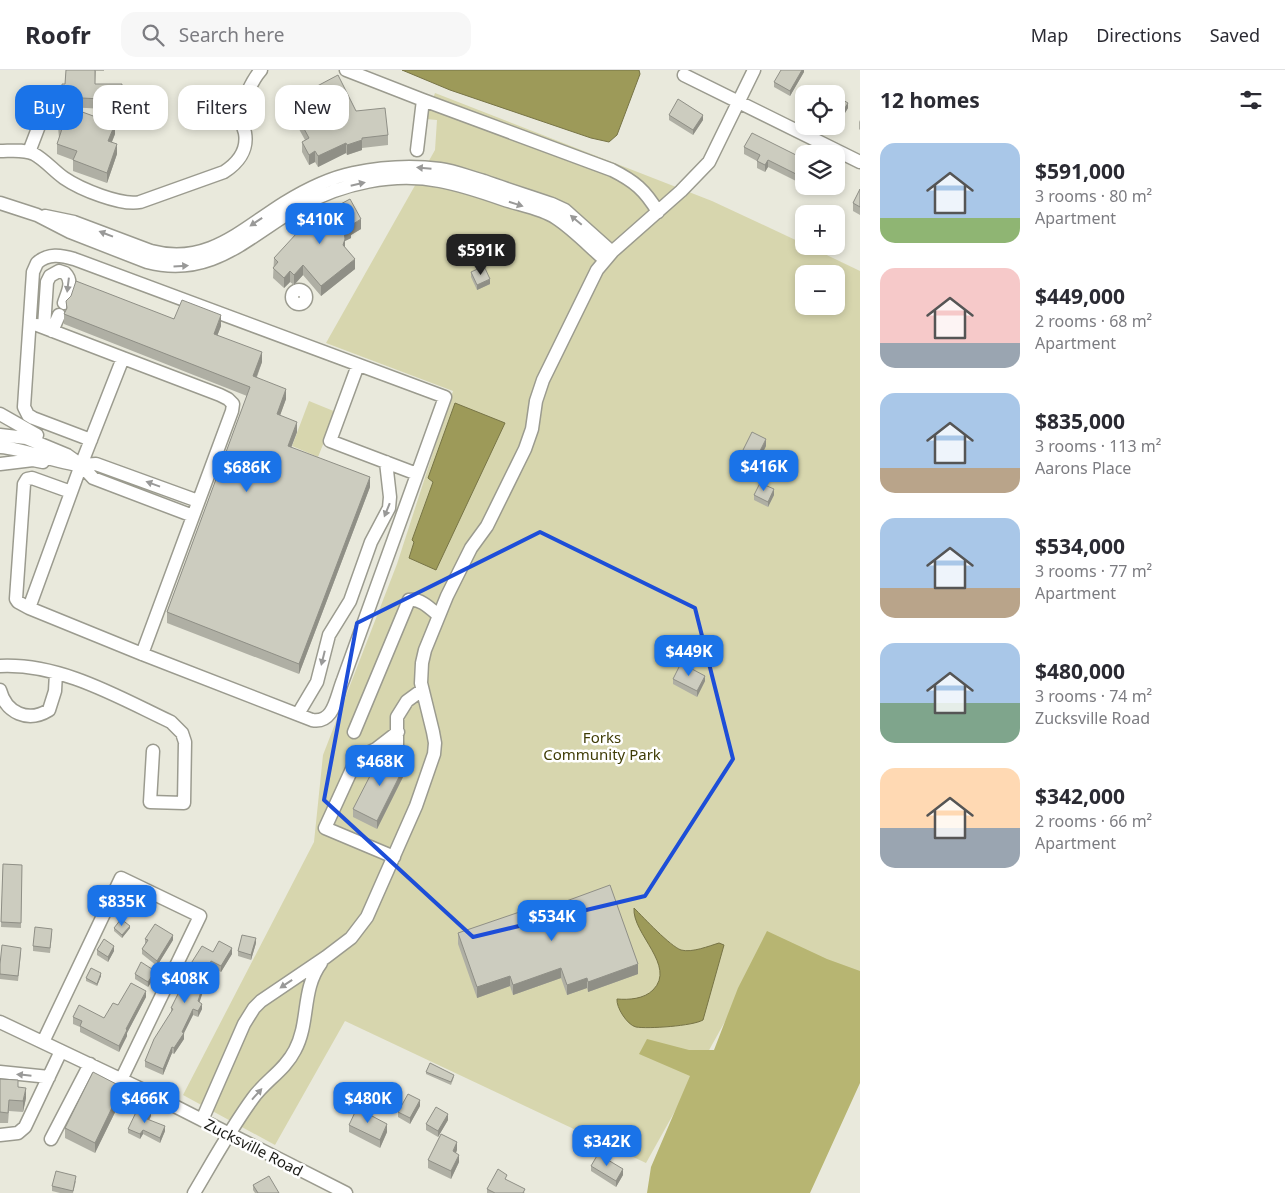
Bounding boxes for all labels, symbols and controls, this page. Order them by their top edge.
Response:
search box [121,12,471,57]
text: Roofr [25,18,91,51]
icon: search [139,21,167,49]
text: Search here [179,22,284,48]
text: Map [1031,23,1068,47]
text: Directions [1096,23,1182,47]
text: Saved [1210,23,1260,47]
chip: Buy [15,85,83,130]
chip: Rent [93,85,168,130]
chip: Filters [178,85,265,130]
chip: New [275,85,349,130]
map controls [795,85,845,315]
button: locate [795,85,845,135]
text: 12 homes [880,86,980,114]
icon: filters [1237,86,1265,114]
button: layers [795,145,845,195]
text: $591,000 [1035,157,1125,185]
one-way arrow [415,163,431,171]
icon: home [920,163,980,223]
one-way arrow [350,180,365,188]
text: 3 rooms · 80 m² [1035,185,1152,207]
one-way arrow [509,200,524,208]
pin: $410K [285,202,355,245]
button: + [795,205,845,255]
text: Apartment [1035,207,1116,229]
text: $410K [296,208,344,230]
one-way arrow [569,214,582,225]
one-way arrow [250,217,263,227]
one-way arrow [98,230,113,238]
pin: $591K [446,234,516,276]
text: $591K [457,239,505,261]
one-way arrow [173,261,189,269]
button: − [795,265,845,315]
one-way arrow [64,278,72,294]
text: $449,000 [1035,282,1125,310]
icon: home [920,288,980,348]
text: 2 rooms · 68 m² [1035,310,1152,332]
text: Apartment [1035,332,1116,354]
text: $835,000 [1035,407,1125,435]
icon: home [920,413,980,473]
text: 3 rooms · 113 m² [1035,435,1161,457]
pin: $686K [212,450,282,493]
pin: $416K [729,450,799,492]
text: $416K [740,455,788,477]
text: $686K [223,456,271,478]
text: Aarons Place [1035,457,1131,479]
one-way arrow [145,480,160,488]
one-way arrow [383,503,391,518]
text: $534,000 [1035,532,1125,560]
icon: home [920,538,980,598]
text: 3 rooms · 77 m² [1035,560,1152,582]
text: Apartment [1035,582,1116,604]
pin: $449K [654,634,724,677]
text: $449K [665,640,713,662]
one-way arrow [318,651,326,666]
text: $480,000 [1035,657,1125,685]
icon: home [920,663,980,723]
text: 3 rooms · 74 m² [1035,685,1152,707]
text: Zucksville Road [1035,707,1150,729]
park label: Forks Community Park [543,727,661,764]
pin: $468K [345,744,415,787]
text: $468K [356,750,404,772]
text: $342,000 [1035,782,1125,810]
icon: home [920,788,980,848]
text: 2 rooms · 66 m² [1035,810,1152,832]
text: Apartment [1035,832,1116,854]
pin: $835K [87,884,157,927]
text: $835K [98,890,146,912]
pin: $534K [517,900,587,942]
text: $534K [528,905,576,927]
pin: $408K [150,962,220,1004]
text: $408K [161,967,209,989]
one-way arrow [279,979,292,989]
one-way arrow [16,1071,32,1079]
pin: $466K [110,1082,180,1124]
pin: $480K [333,1082,403,1124]
text: $466K [121,1087,169,1109]
text: $480K [344,1087,392,1109]
one-way arrow [251,1088,263,1100]
street label: Zucksville Road [201,1114,307,1180]
pin: $342K [572,1124,642,1167]
text: $342K [583,1130,631,1152]

